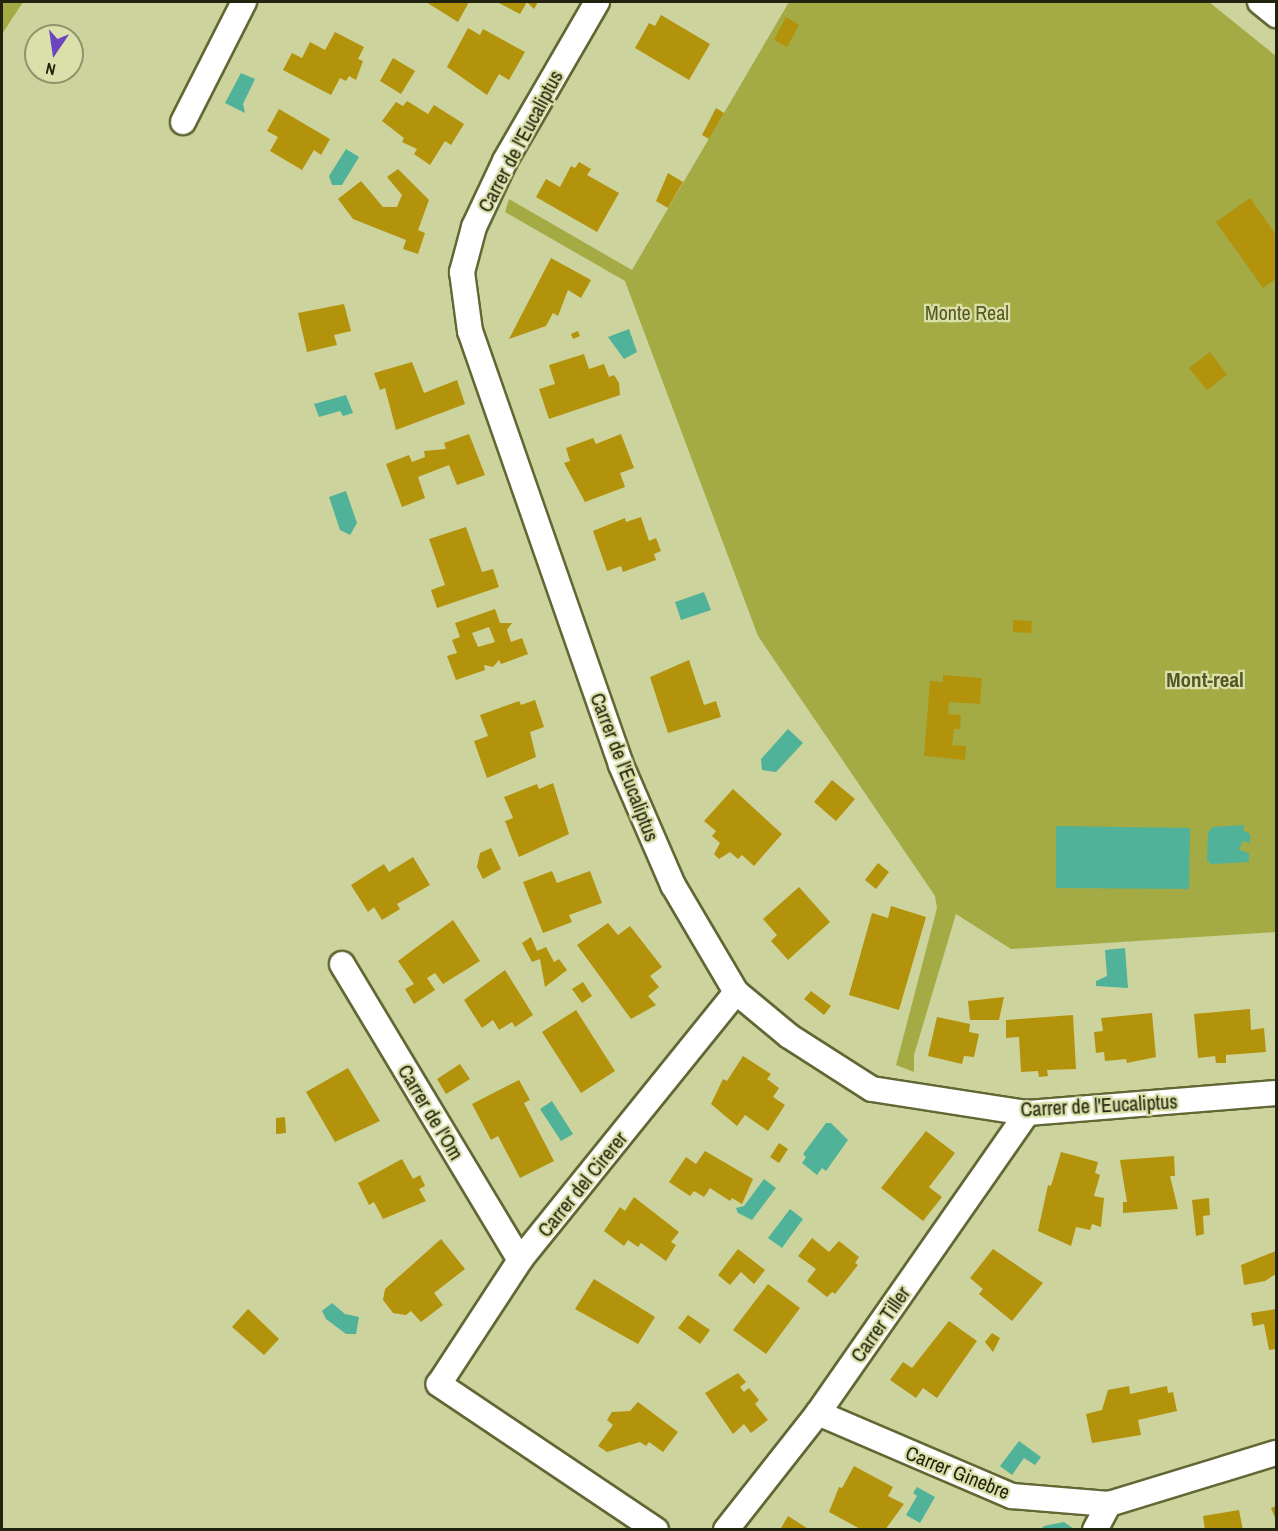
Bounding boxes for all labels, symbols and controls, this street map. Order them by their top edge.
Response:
north arrow [24,24,84,84]
text: N [43,58,58,81]
street label: Carrer de l'Eucaliptus [473,66,567,216]
park label: Monte Real [925,300,1009,324]
district label: Mont-real [1166,667,1244,693]
street label: Carrer de l'Eucaliptus [586,689,664,845]
street label: Carrer de l'Om [393,1060,469,1164]
street label: Carrer de l'Eucaliptus [1020,1089,1178,1121]
street label: Carrer del Cirerer [532,1127,632,1241]
street label: Carrer Tiller [845,1281,915,1367]
street label: Carrer Ginebre [902,1440,1014,1504]

